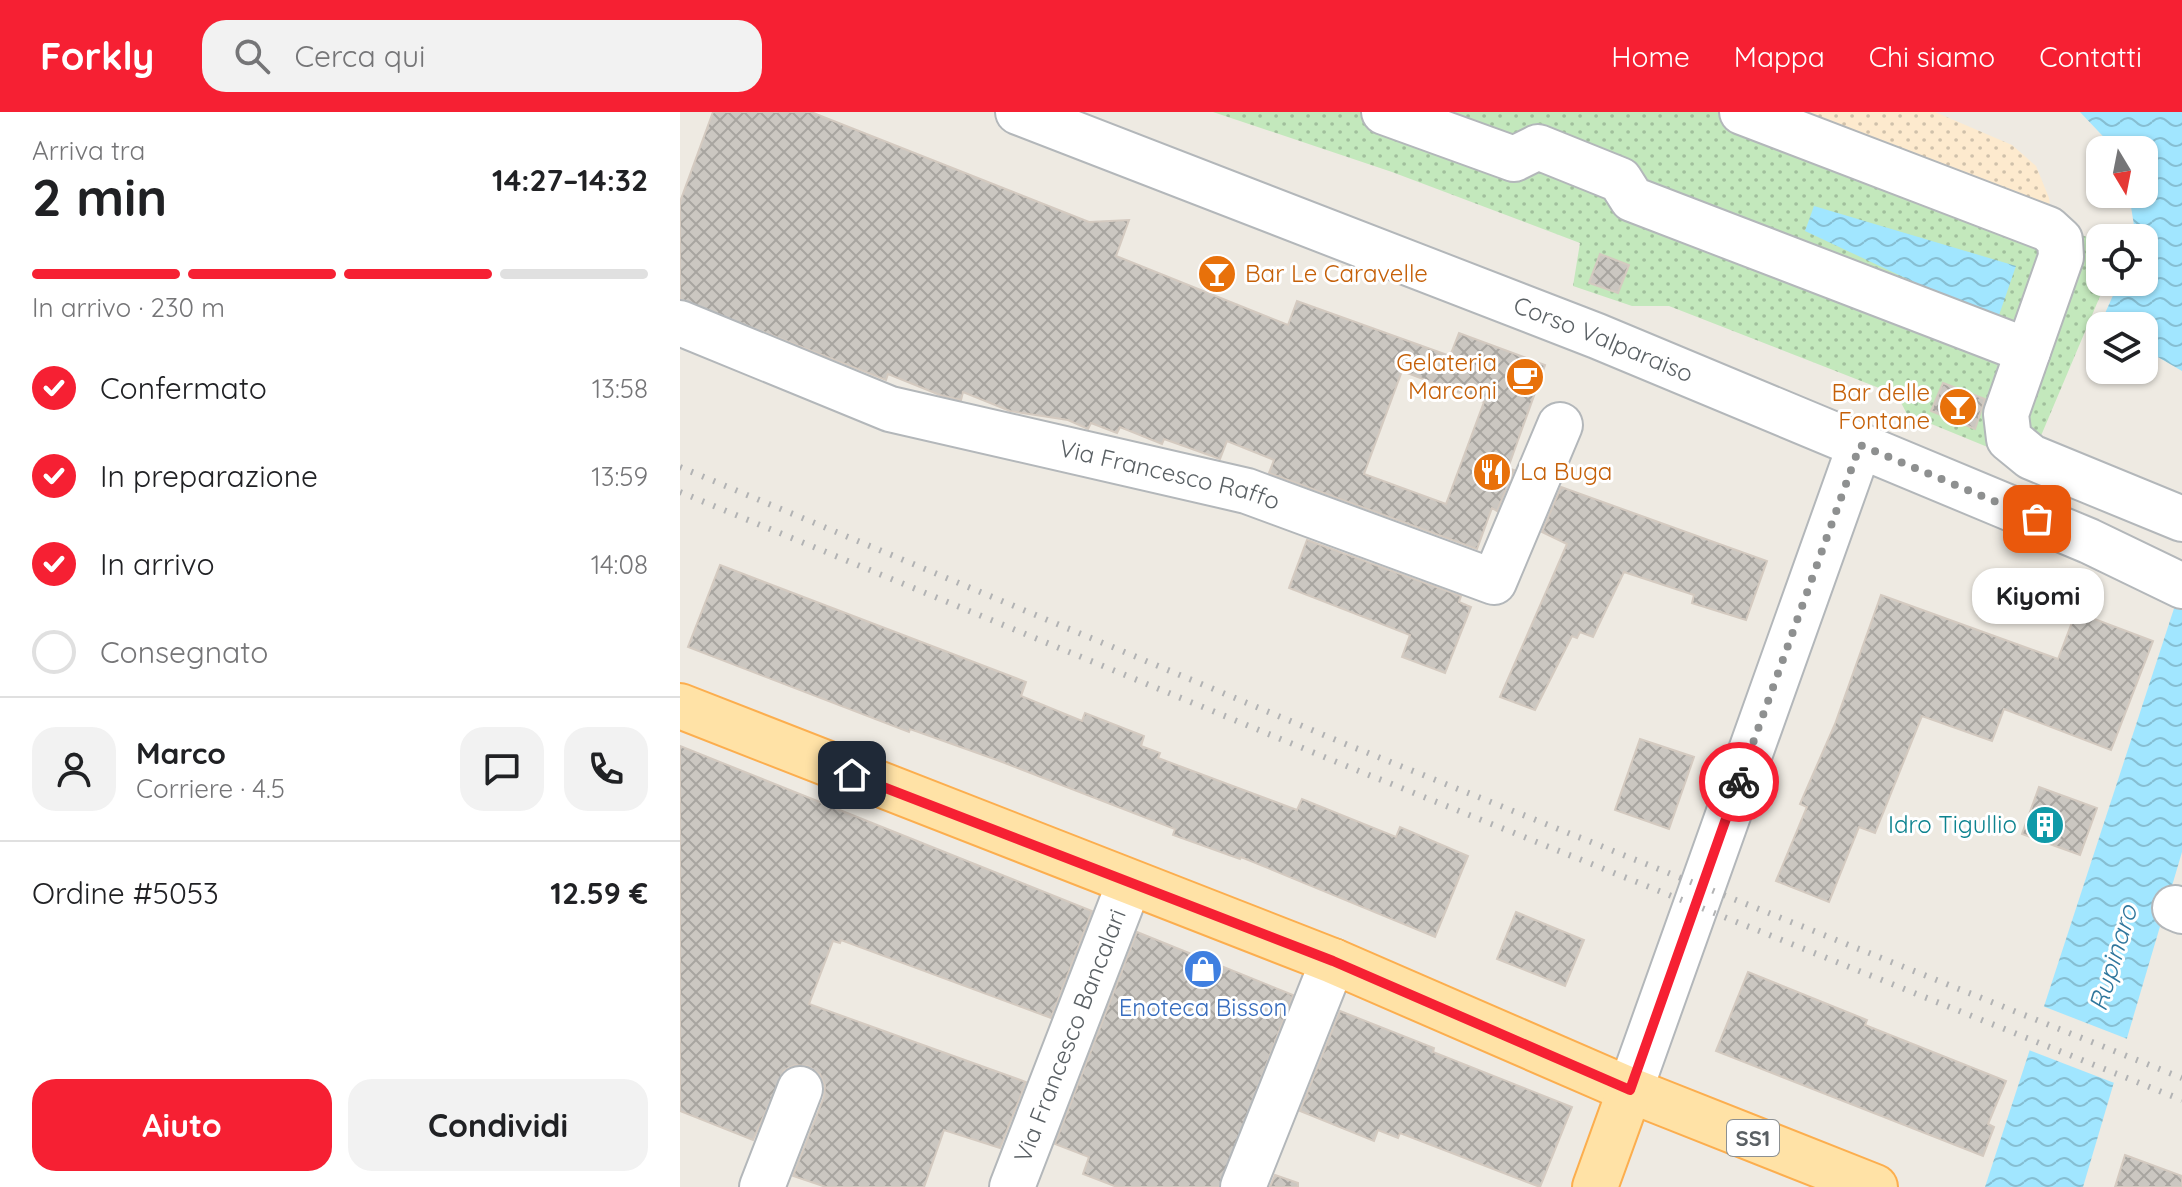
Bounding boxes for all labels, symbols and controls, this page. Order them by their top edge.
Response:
search box [202,20,762,92]
text: Forkly [40,32,154,80]
icon: search [230,34,274,78]
text: Cerca qui [294,37,425,75]
text: Home [1611,39,1690,74]
text: Mappa [1734,39,1825,74]
text: Chi siamo [1869,39,1995,74]
text: Contatti [2039,39,2142,74]
text: Arriva tra [32,134,145,167]
north arrow [2086,136,2158,208]
map controls [2086,136,2158,384]
text: 14:27–14:32 [492,161,648,199]
text: 2 min [32,164,167,229]
button: locate [2086,224,2158,296]
bar icon: Bar Le Caravelle [1196,253,1238,295]
place label: Bar Le Caravelle [1245,258,1428,288]
street label: Corso Valparaiso [1510,289,1698,388]
text: In arrivo · 230 m [32,291,225,324]
button: layers [2086,312,2158,384]
place label: Gelateria Marconi [1396,347,1497,405]
cafe icon: Gelateria Marconi [1504,356,1546,398]
icon: check [32,366,76,410]
text: Confermato [100,369,267,407]
text: 13:58 [592,372,648,405]
place label: Bar delle Fontane [1832,377,1930,435]
bar icon: Bar delle Fontane [1937,386,1979,428]
street label: Via Francesco Raffo [1056,432,1284,516]
restaurant icon: La Buga [1471,451,1513,493]
icon: check [32,454,76,498]
place label: La Buga [1520,456,1612,486]
text: In preparazione [100,457,318,495]
text: 13:59 [591,460,648,493]
pin [2003,485,2071,553]
icon: bag [2015,497,2059,541]
icon: check [32,542,76,586]
text: In arrivo [100,545,215,583]
text: 14:08 [591,548,648,581]
callout: Kiyomi [1971,567,2103,623]
text: Kiyomi [1996,579,2080,612]
text: Consegnato [100,633,268,671]
button: person [32,727,116,811]
button: chat [460,727,544,811]
button: phone [564,727,648,811]
text: Marco [136,734,226,772]
pin [818,741,886,809]
courier [1699,742,1779,822]
icon: home [830,753,874,797]
icon: bike [1717,760,1761,804]
text: Corriere · 4.5 [136,772,285,805]
building icon: Idro Tigullio [2024,804,2066,846]
place label: Idro Tigullio [1888,809,2017,839]
text: Ordine #5053 [32,874,219,912]
text: 12.59 € [550,874,648,912]
water label: Rupinaro [2081,900,2145,1015]
street label: Via Francesco Bancalari [1007,905,1132,1166]
shop icon: Enoteca Bisson [1182,948,1224,990]
place label: Enoteca Bisson [1119,992,1287,1022]
button: Aiuto [32,1079,332,1171]
button: Condividi [348,1079,648,1171]
road number: SS1 [1727,1120,1779,1156]

